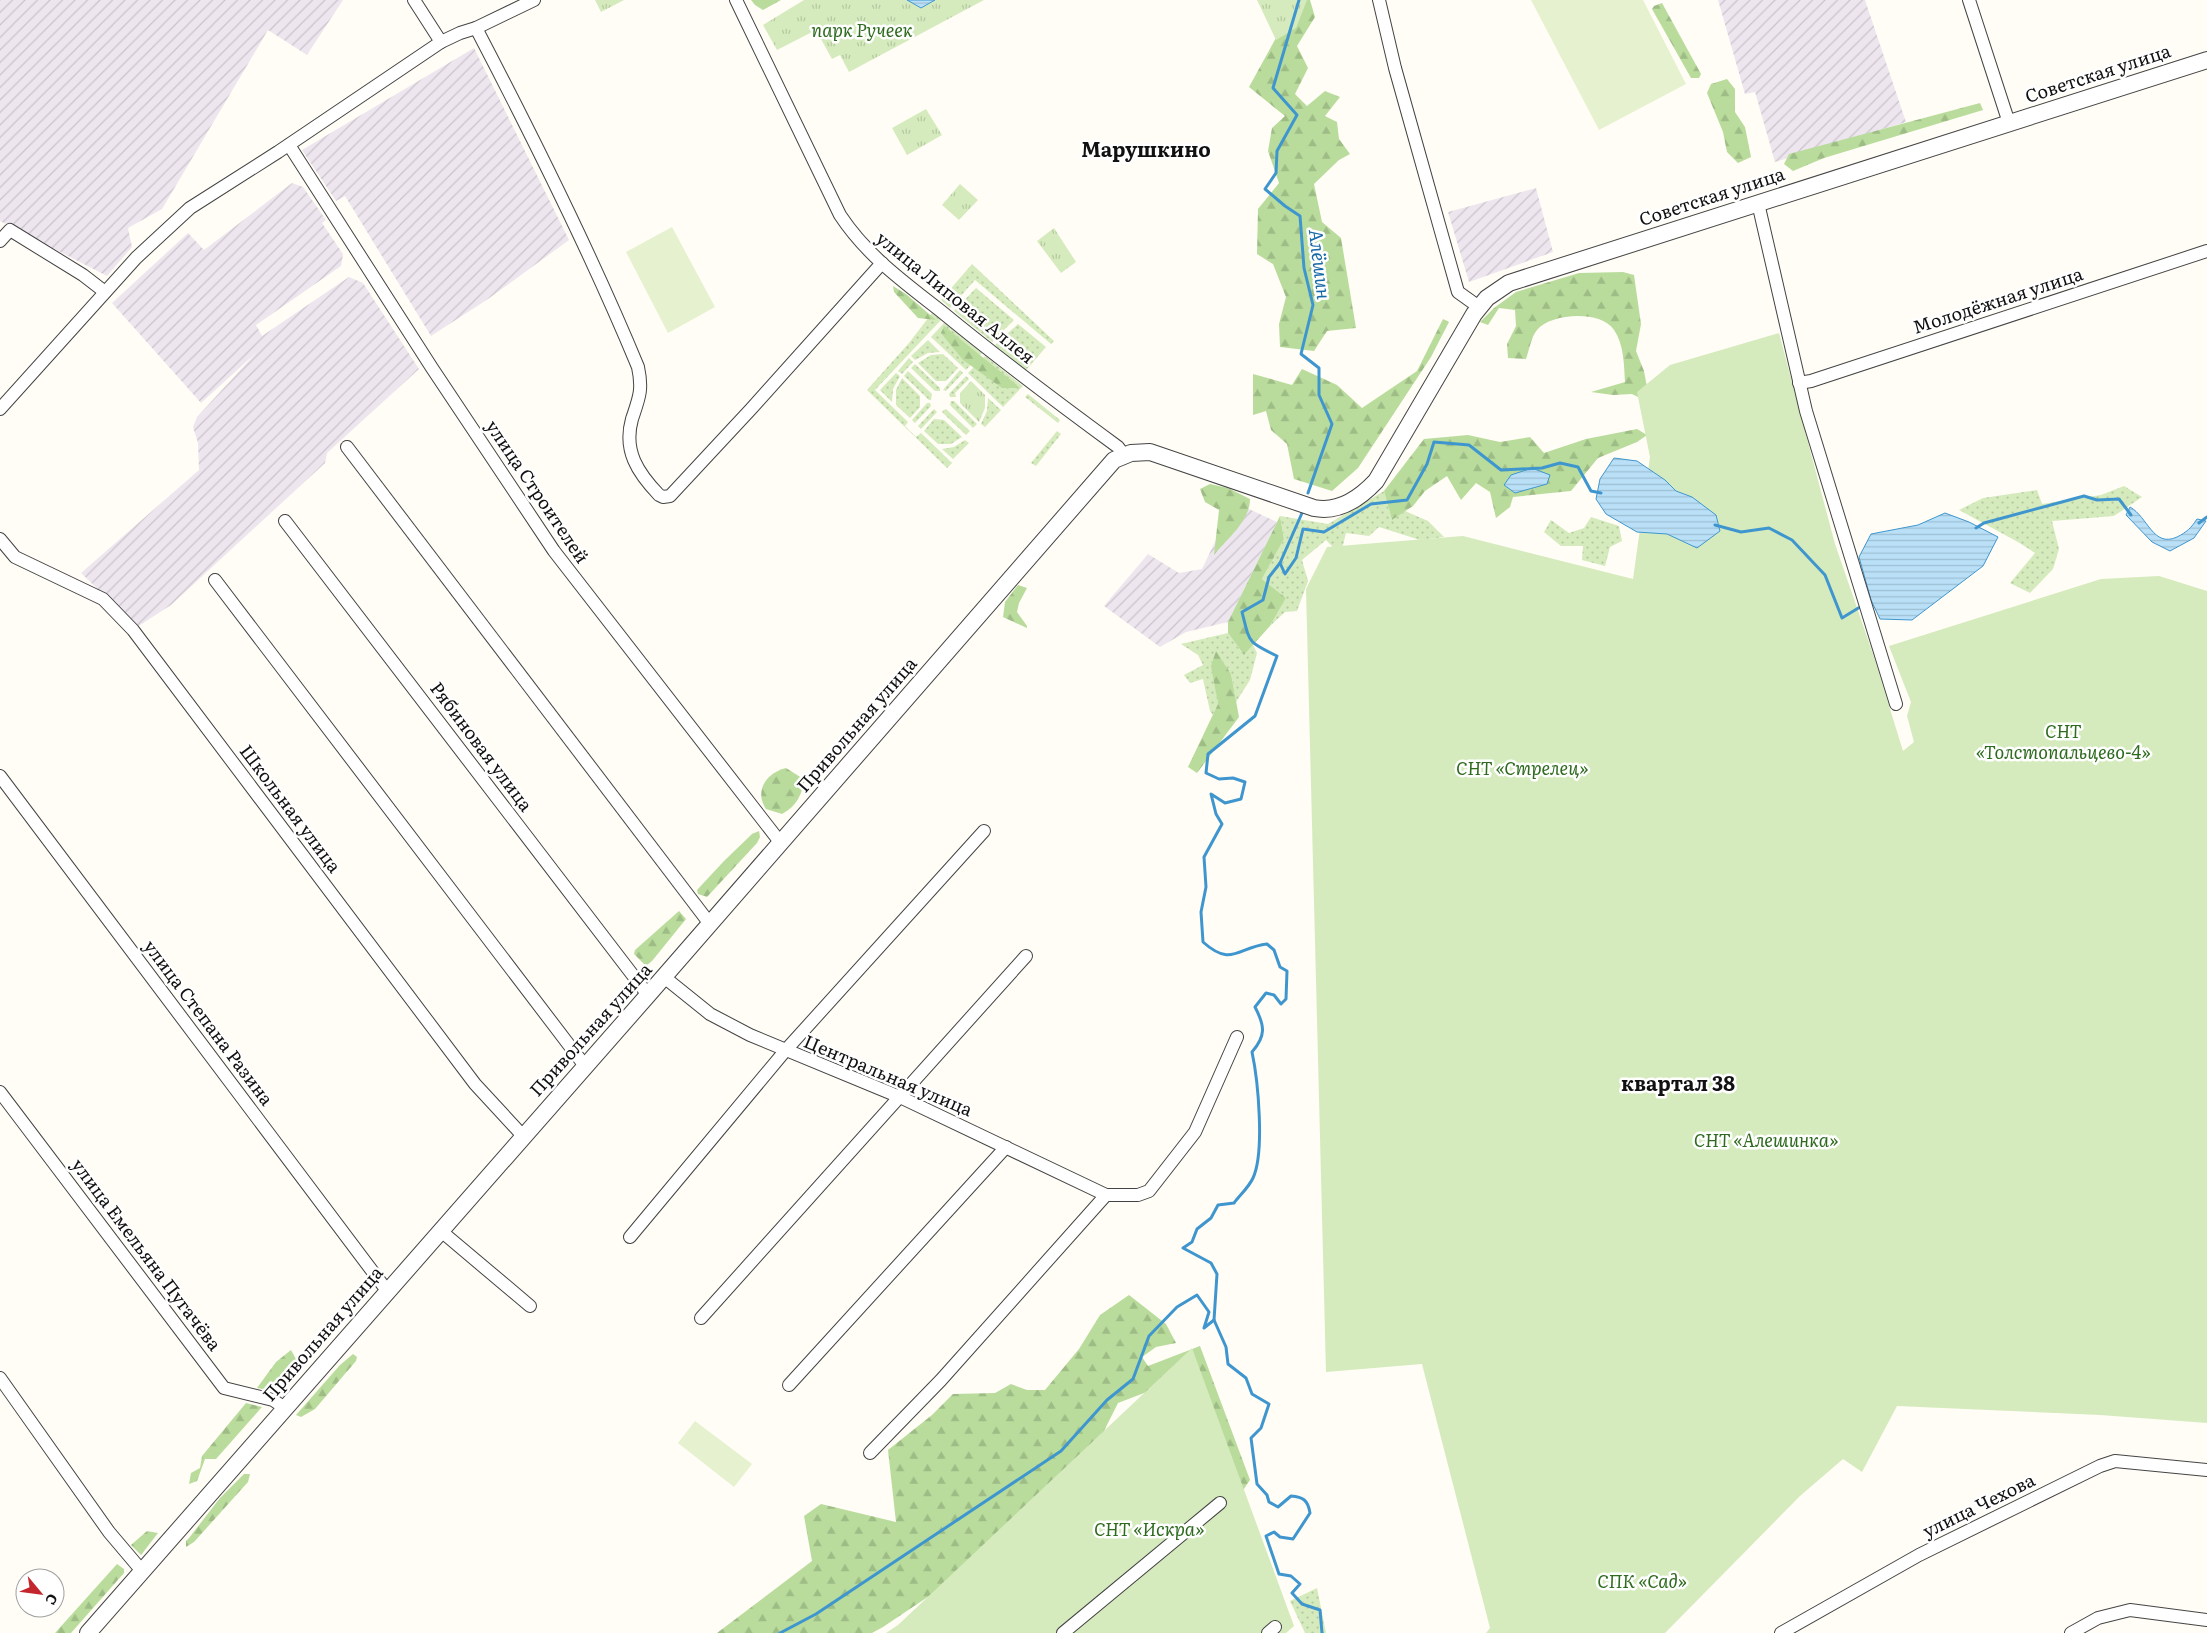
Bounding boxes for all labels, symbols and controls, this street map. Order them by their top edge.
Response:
park label: парк Ручеек [811,16,913,43]
street label: Советская улица [2021,36,2174,109]
district label: Марушкино [1081,133,1211,163]
street label: Советская улица [1635,159,1788,232]
street label: улица Липовая Аллея [871,224,1041,369]
water label: Алёшин [1303,227,1339,301]
street label: Молодёжная улица [1909,259,2086,340]
street label: улица Строителей [480,414,596,568]
street label: Привольная улица [789,650,923,798]
street label: Рябиновая улица [424,676,540,817]
park label: СНТ «Толстопальцево-4» [1976,717,2150,765]
street label: Школьная улица [234,738,349,878]
park label: СНТ «Стрелец» [1456,754,1588,781]
street label: улица Степана Разина [138,933,281,1111]
street label: Привольная улица [522,956,658,1102]
street label: Центральная улица [800,1027,977,1123]
district label: квартал 38 [1621,1067,1735,1097]
park label: СНТ «Алешинка» [1694,1126,1838,1153]
street label: улица Емельяна Пугачёва [66,1152,229,1356]
street label: Привольная улица [255,1259,389,1407]
street label: улица Чехова [1917,1466,2039,1544]
park label: СНТ «Искра» [1094,1515,1204,1542]
park label: СПК «Сад» [1597,1567,1687,1594]
north arrow [15,1568,65,1618]
text: С [41,1591,63,1609]

